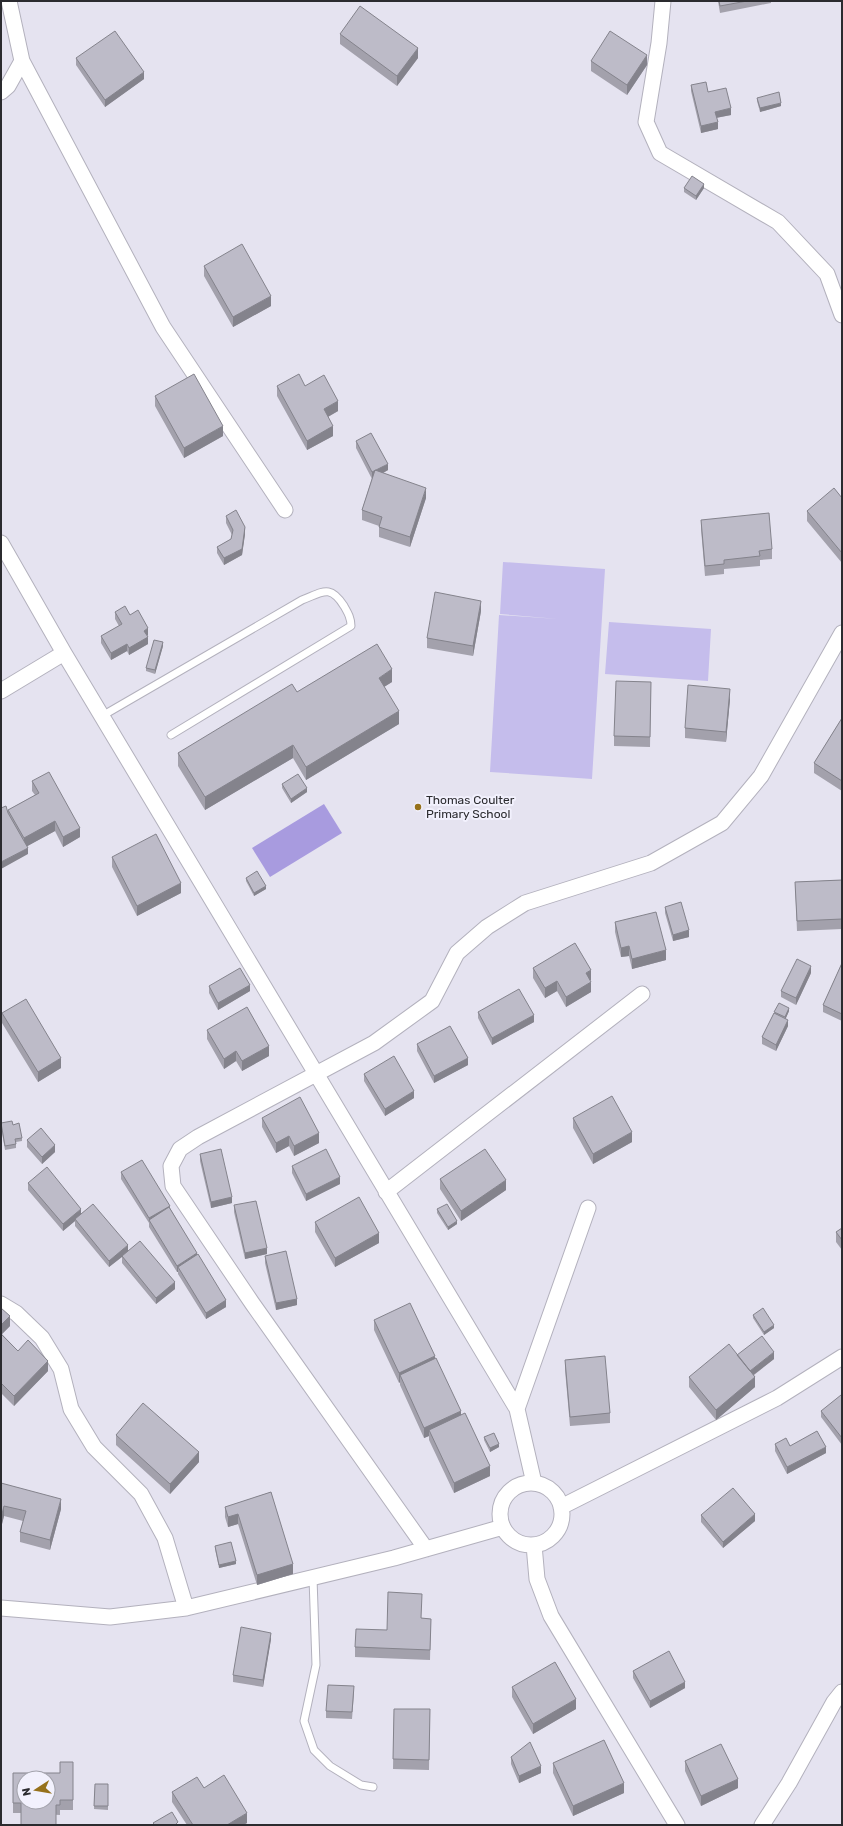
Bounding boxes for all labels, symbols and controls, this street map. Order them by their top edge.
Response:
place label: Thomas Coulter Primary School [426,793,515,821]
marker: Thomas Coulter Primary School [413,802,423,812]
north arrow [16,1770,56,1810]
text: N [20,1787,34,1797]

